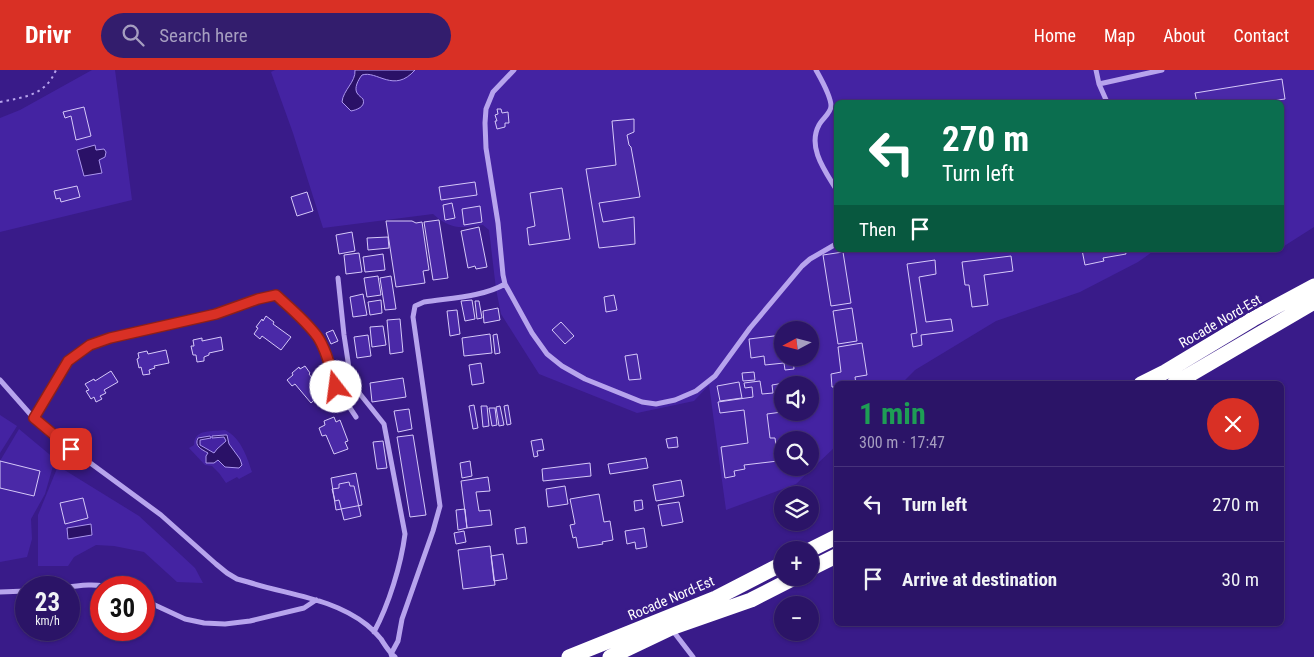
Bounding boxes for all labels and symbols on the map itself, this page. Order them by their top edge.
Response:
street label: Rocade Nord-Est [1176,291,1264,351]
north arrow [774,321,819,366]
position arrow [309,360,361,412]
pin [50,428,92,470]
street label: Rocade Nord-Est [625,573,717,623]
speed limit sign: 30 [90,576,155,641]

